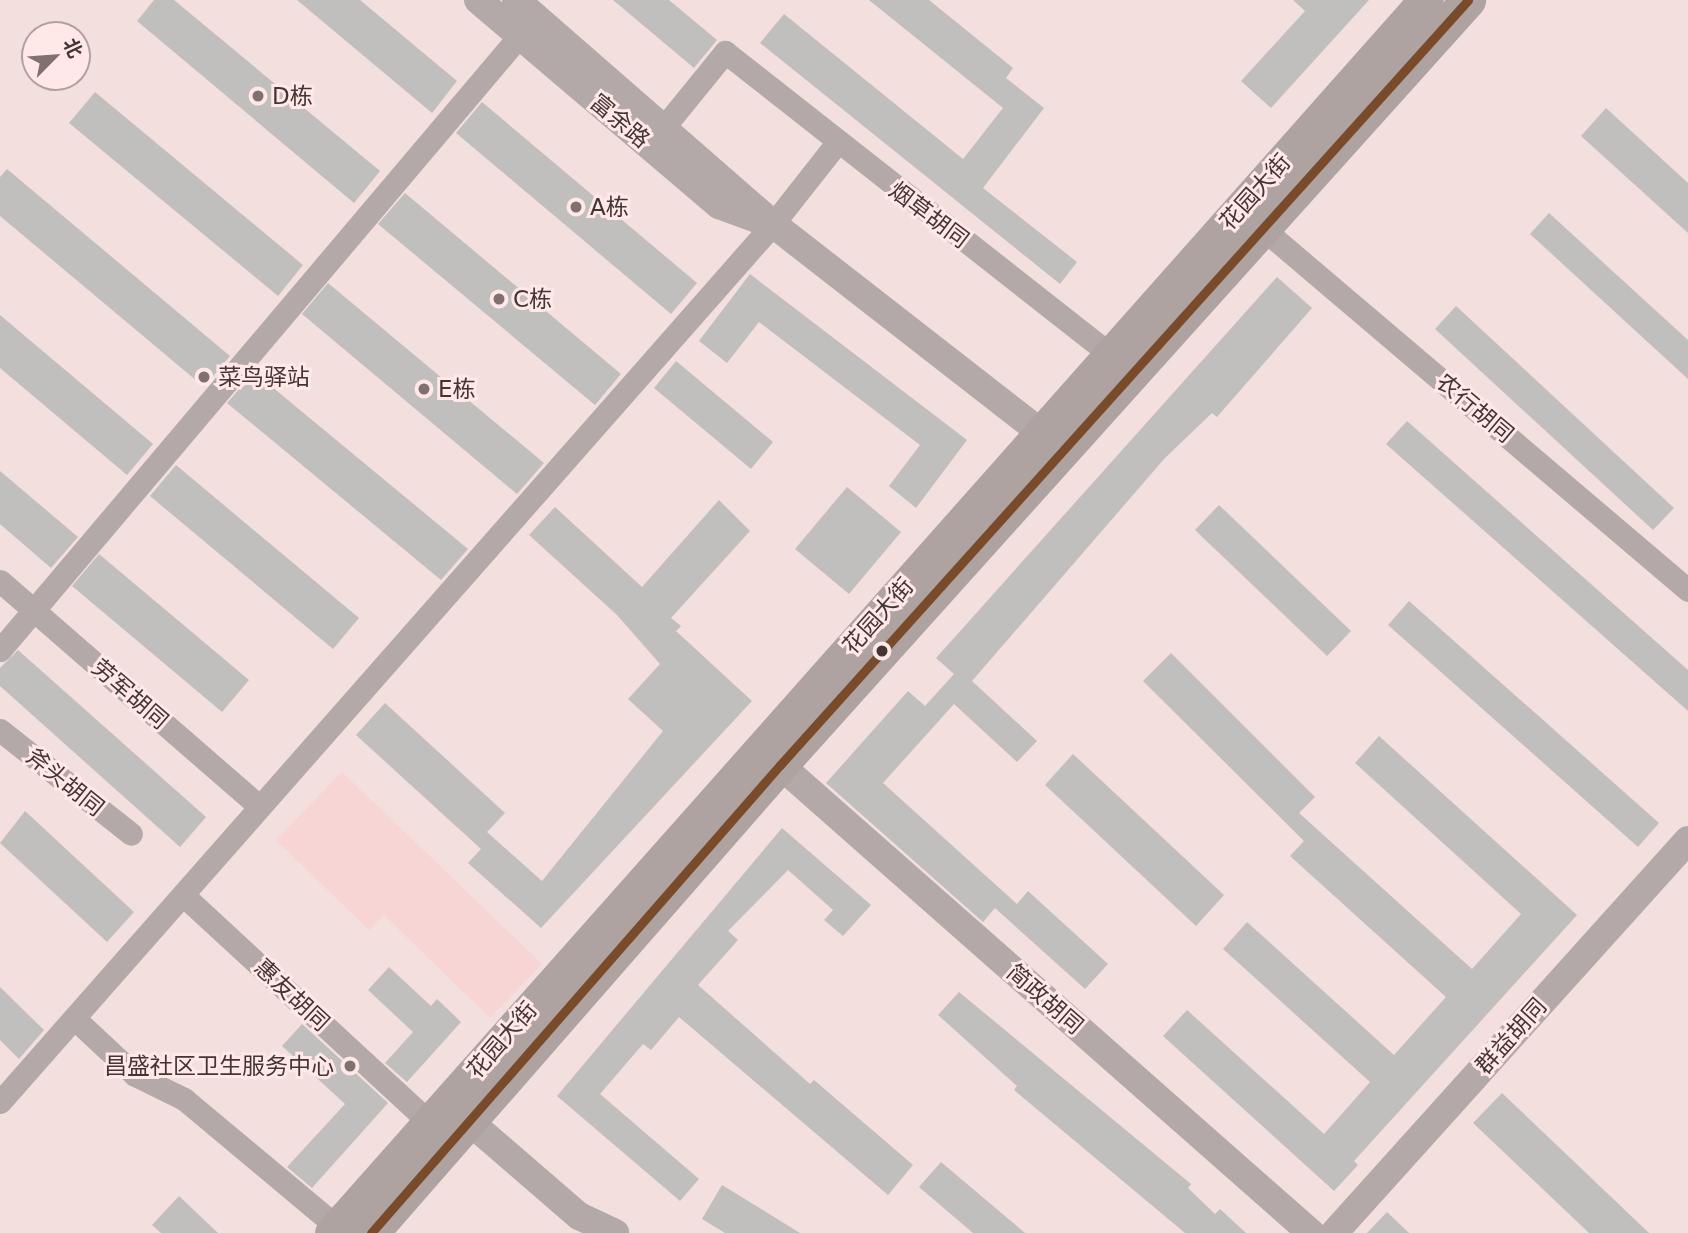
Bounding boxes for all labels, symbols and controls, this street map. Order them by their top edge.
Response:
north arrow [21,21,91,91]
text: 北 [59,35,87,61]
place label: D栋 [272,82,313,110]
marker: D栋 [250,88,266,104]
street label: 富余路 [585,88,655,154]
street label: 花园大街 [1214,149,1296,235]
street label: 烟草胡同 [884,176,974,254]
place label: A栋 [590,193,629,221]
marker: A栋 [568,199,584,215]
place label: C栋 [513,285,552,313]
marker: C栋 [491,291,507,307]
place label: 菜鸟驿站 [218,363,310,391]
street label: 农行胡同 [1431,368,1519,448]
marker: 菜鸟驿站 [196,369,212,385]
place label: E栋 [438,375,476,403]
marker: E栋 [416,381,432,397]
street label: 花园大街 [837,573,919,659]
unlabelled marker [875,644,889,658]
street label: 劳军胡同 [86,653,174,735]
street label: 斧头胡同 [21,742,109,822]
street label: 惠友胡同 [249,954,335,1036]
street label: 简政胡同 [1001,958,1089,1040]
street label: 群益胡同 [1470,993,1552,1079]
street label: 花园大街 [461,996,543,1084]
place label: 昌盛社区卫生服务中心 [104,1052,334,1080]
marker: 昌盛社区卫生服务中心 [340,1056,360,1076]

